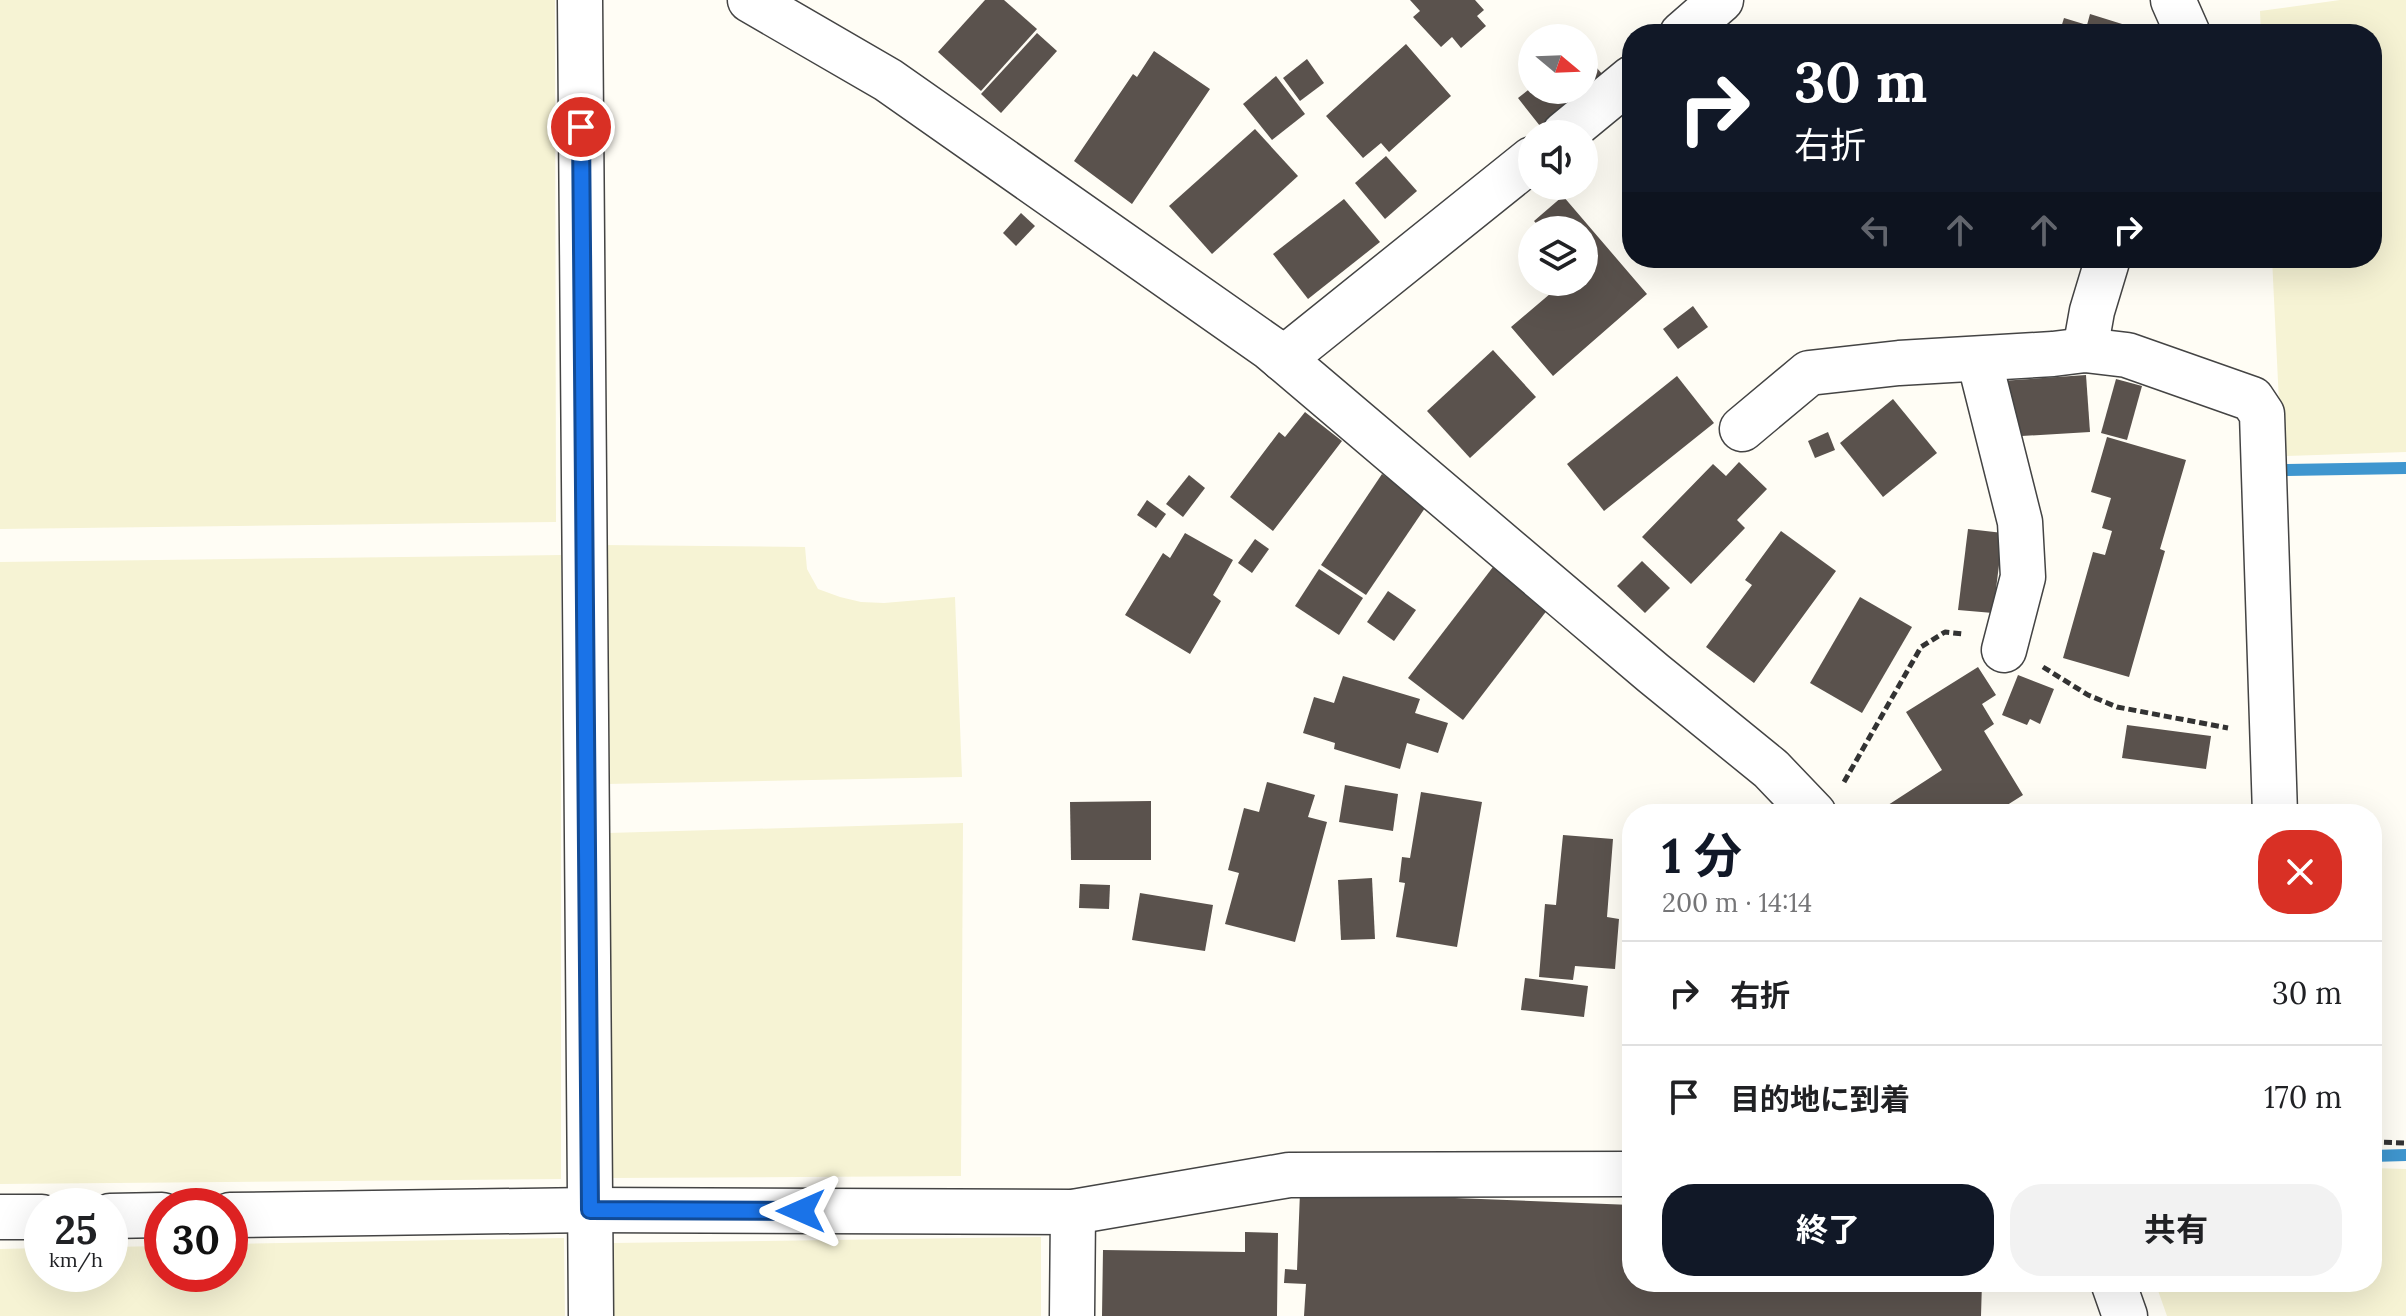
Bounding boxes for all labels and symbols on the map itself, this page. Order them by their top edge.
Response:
north arrow [1518,24,1598,104]
pin [547,93,615,161]
position arrow [759,1169,843,1253]
speed limit sign: 30 [144,1188,248,1292]

